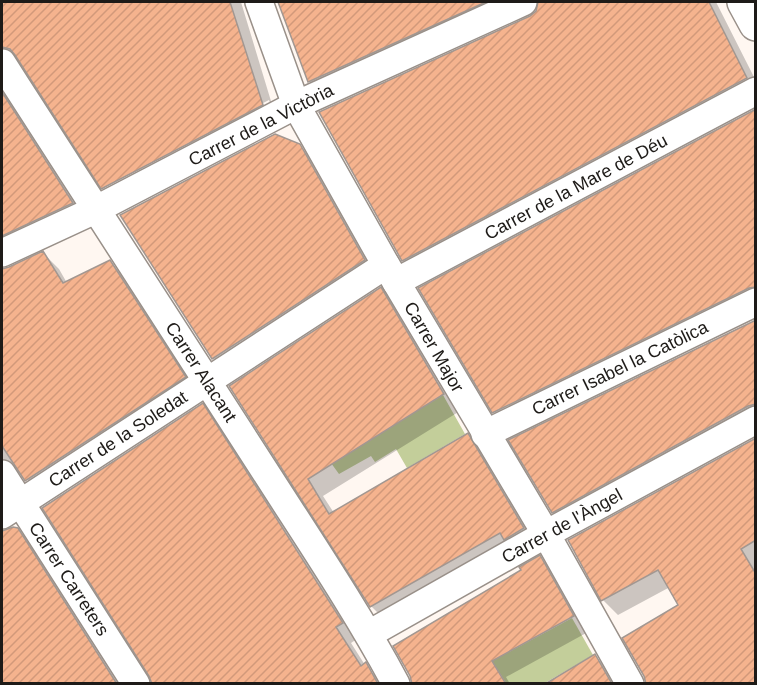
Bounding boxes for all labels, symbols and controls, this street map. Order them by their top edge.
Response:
street label: Carrer de la Victòria [185,79,338,170]
street label: Carrer de la Mare de Déu [481,130,671,244]
street label: Carrer Major [400,298,468,396]
street label: Carrer Isabel la Catòlica [529,316,712,419]
street label: Carrer Alacant [161,318,241,426]
street label: Carrer de la Soledat [45,387,191,491]
street label: Carrer de l'Àngel [498,485,626,567]
street label: Carrer Carreters [25,519,113,639]

